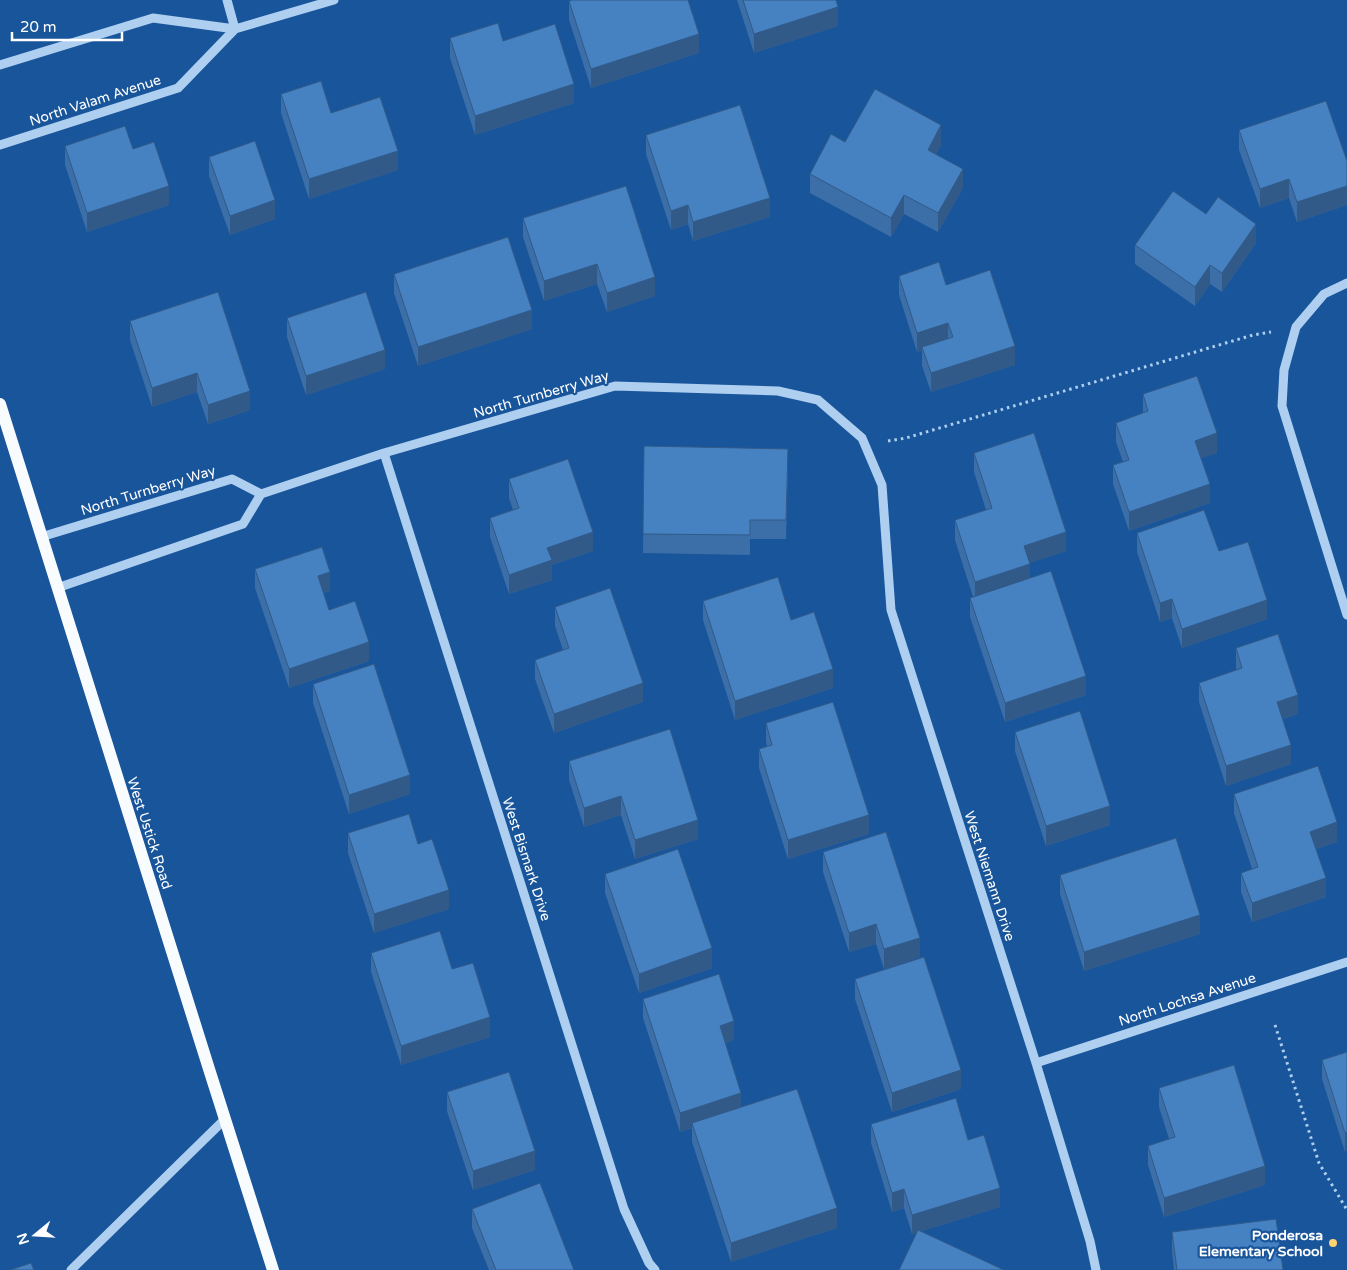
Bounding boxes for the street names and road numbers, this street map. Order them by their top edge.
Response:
street label: North Valam Avenue [27,71,163,130]
street label: North Turnberry Way [471,367,611,422]
street label: North Turnberry Way [79,462,218,519]
street label: West Ustick Road [123,775,176,891]
street label: West Bismark Drive [499,795,555,923]
street label: West Niemann Drive [961,809,1019,943]
street label: North Lochsa Avenue [1116,969,1258,1030]

